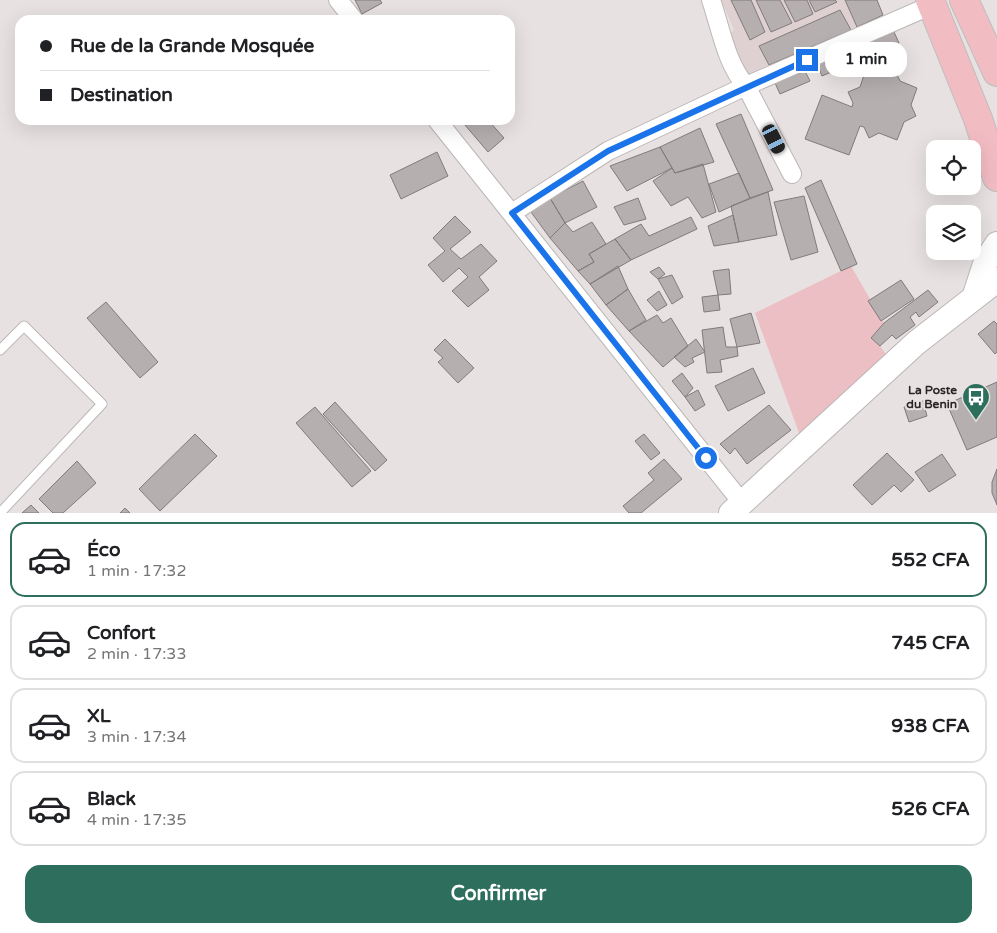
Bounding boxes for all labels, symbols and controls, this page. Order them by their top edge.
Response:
text: Rue de la Grande Mosquée [70,35,314,57]
callout: 1 min [824,42,907,78]
route end [796,49,818,71]
text: 1 min [845,49,887,69]
text: Destination [70,84,173,106]
car [760,122,787,156]
map controls [926,140,981,260]
button: locate [926,140,981,195]
button: layers [926,205,981,260]
bus stop icon: La Poste du Benin [961,382,991,421]
place label: La Poste du Benin [906,383,957,411]
route start [695,447,717,469]
icon: car [27,537,72,582]
text: Éco [87,539,120,561]
text: 552 CFA [891,549,970,571]
text: 1 min · 17:32 [87,561,186,581]
icon: car [27,620,72,665]
text: Confort [87,622,156,644]
text: 745 CFA [891,632,970,654]
text: 2 min · 17:33 [87,644,186,664]
icon: car [27,703,72,748]
text: XL [87,705,111,727]
text: 938 CFA [891,715,970,737]
text: 3 min · 17:34 [87,727,186,747]
icon: car [27,786,72,831]
text: Black [87,788,136,810]
text: 526 CFA [891,798,970,820]
text: 4 min · 17:35 [87,810,186,830]
button: Confirmer [25,865,972,923]

